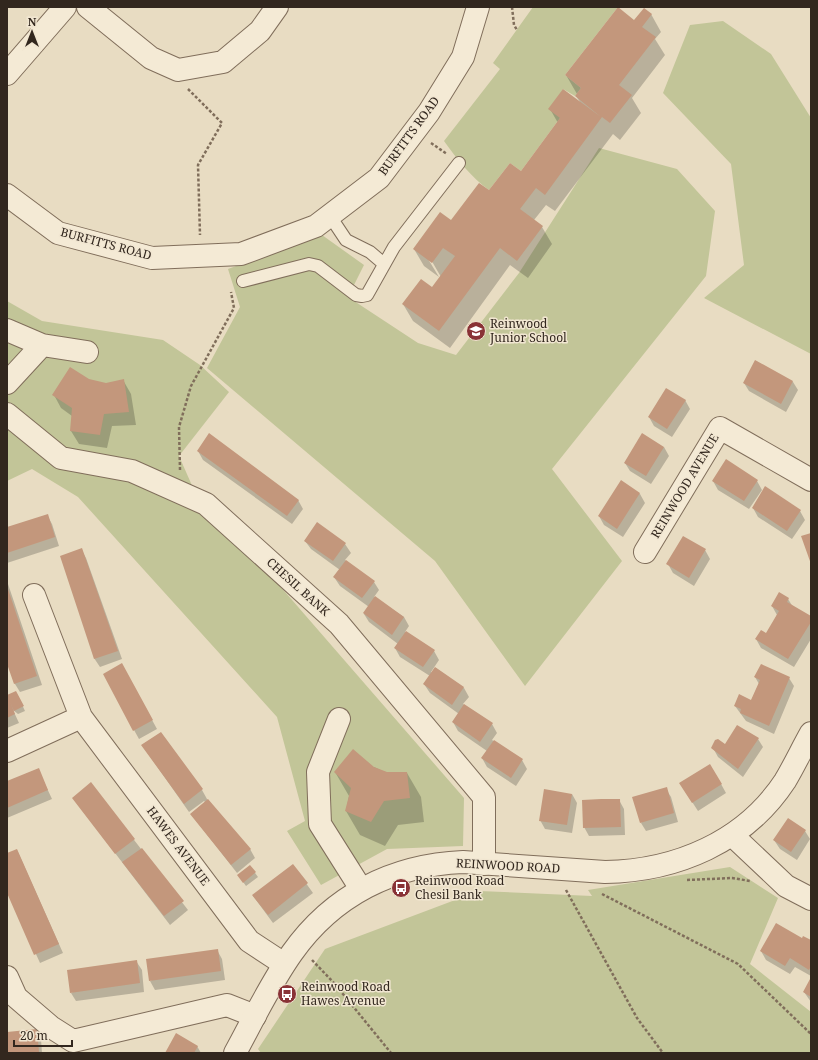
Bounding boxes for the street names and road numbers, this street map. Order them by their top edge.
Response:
street label: BURFITTS ROAD [374,93,443,179]
street label: BURFITTS ROAD [59,223,154,264]
street label: REINWOOD AVENUE [647,430,723,541]
street label: CHESIL BANK [263,554,334,620]
street label: HAWES AVENUE [143,803,214,889]
street label: REINWOOD ROAD [455,854,561,877]

